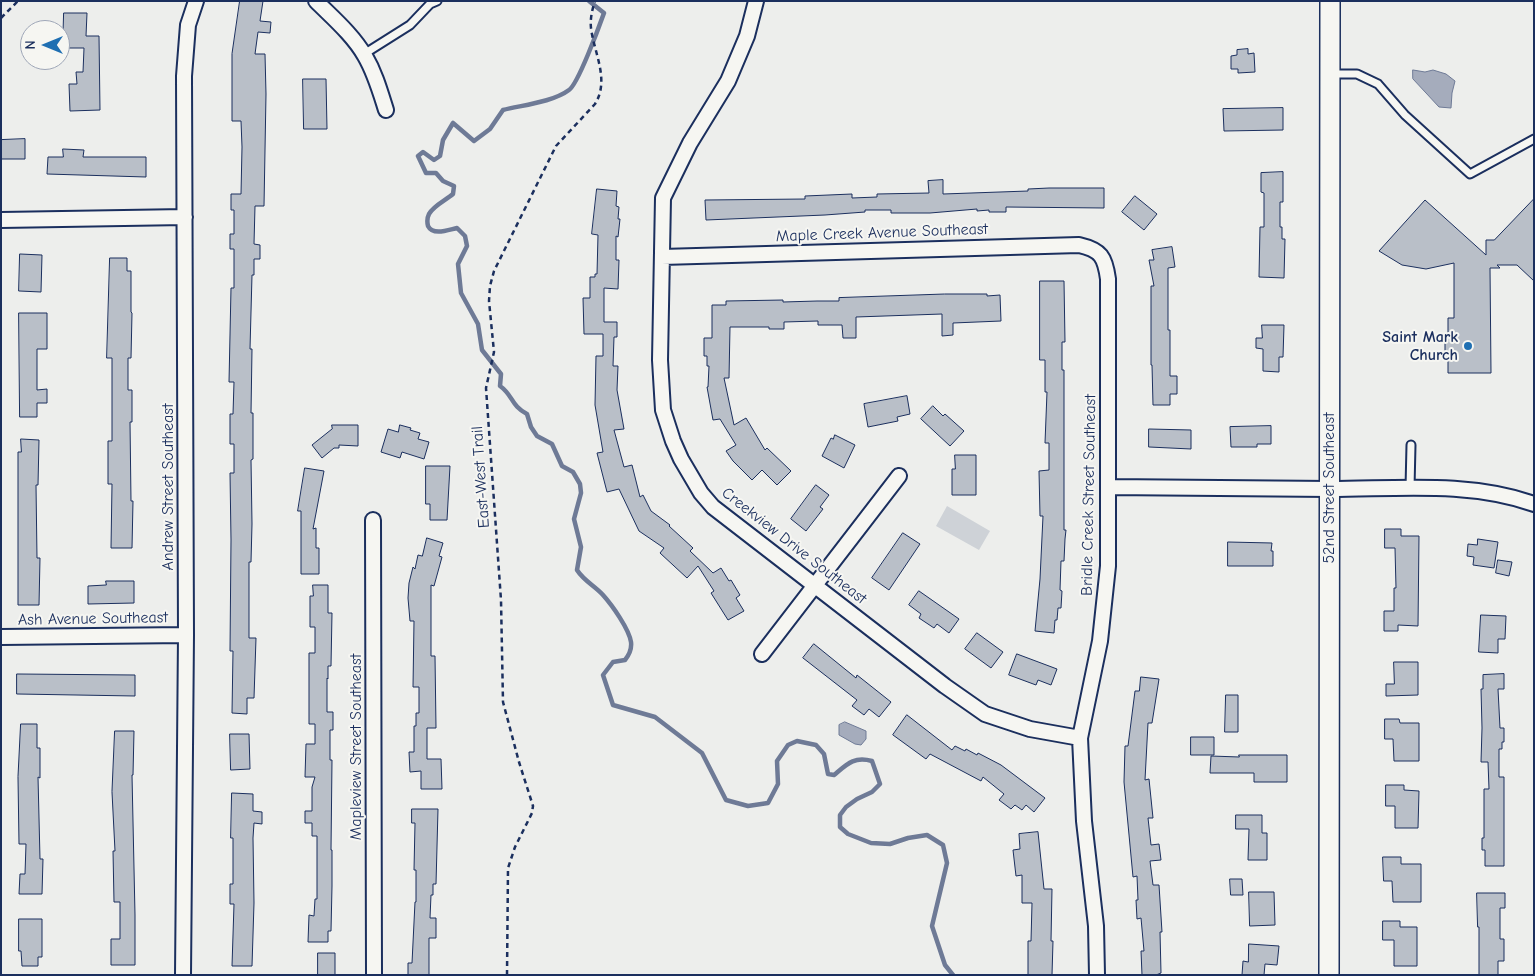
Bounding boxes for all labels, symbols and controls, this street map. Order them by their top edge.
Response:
north arrow [20,20,70,70]
text: N [22,40,39,50]
street label: Maple Creek Avenue Southeast [776,220,988,246]
place label: Saint Mark Church [1382,327,1458,365]
marker: Saint Mark Church [1462,340,1474,352]
street label: Bridle Creek Street Southeast [1078,394,1100,596]
street label: Andrew Street Southeast [158,403,178,571]
street label: 52nd Street Southeast [1319,412,1339,564]
street label: East-West Trail [468,425,494,529]
street label: Creekview Drive Southeast [718,483,870,609]
street label: Ash Avenue Southeast [18,608,168,630]
street label: Mapleview Street Southeast [346,654,366,840]

